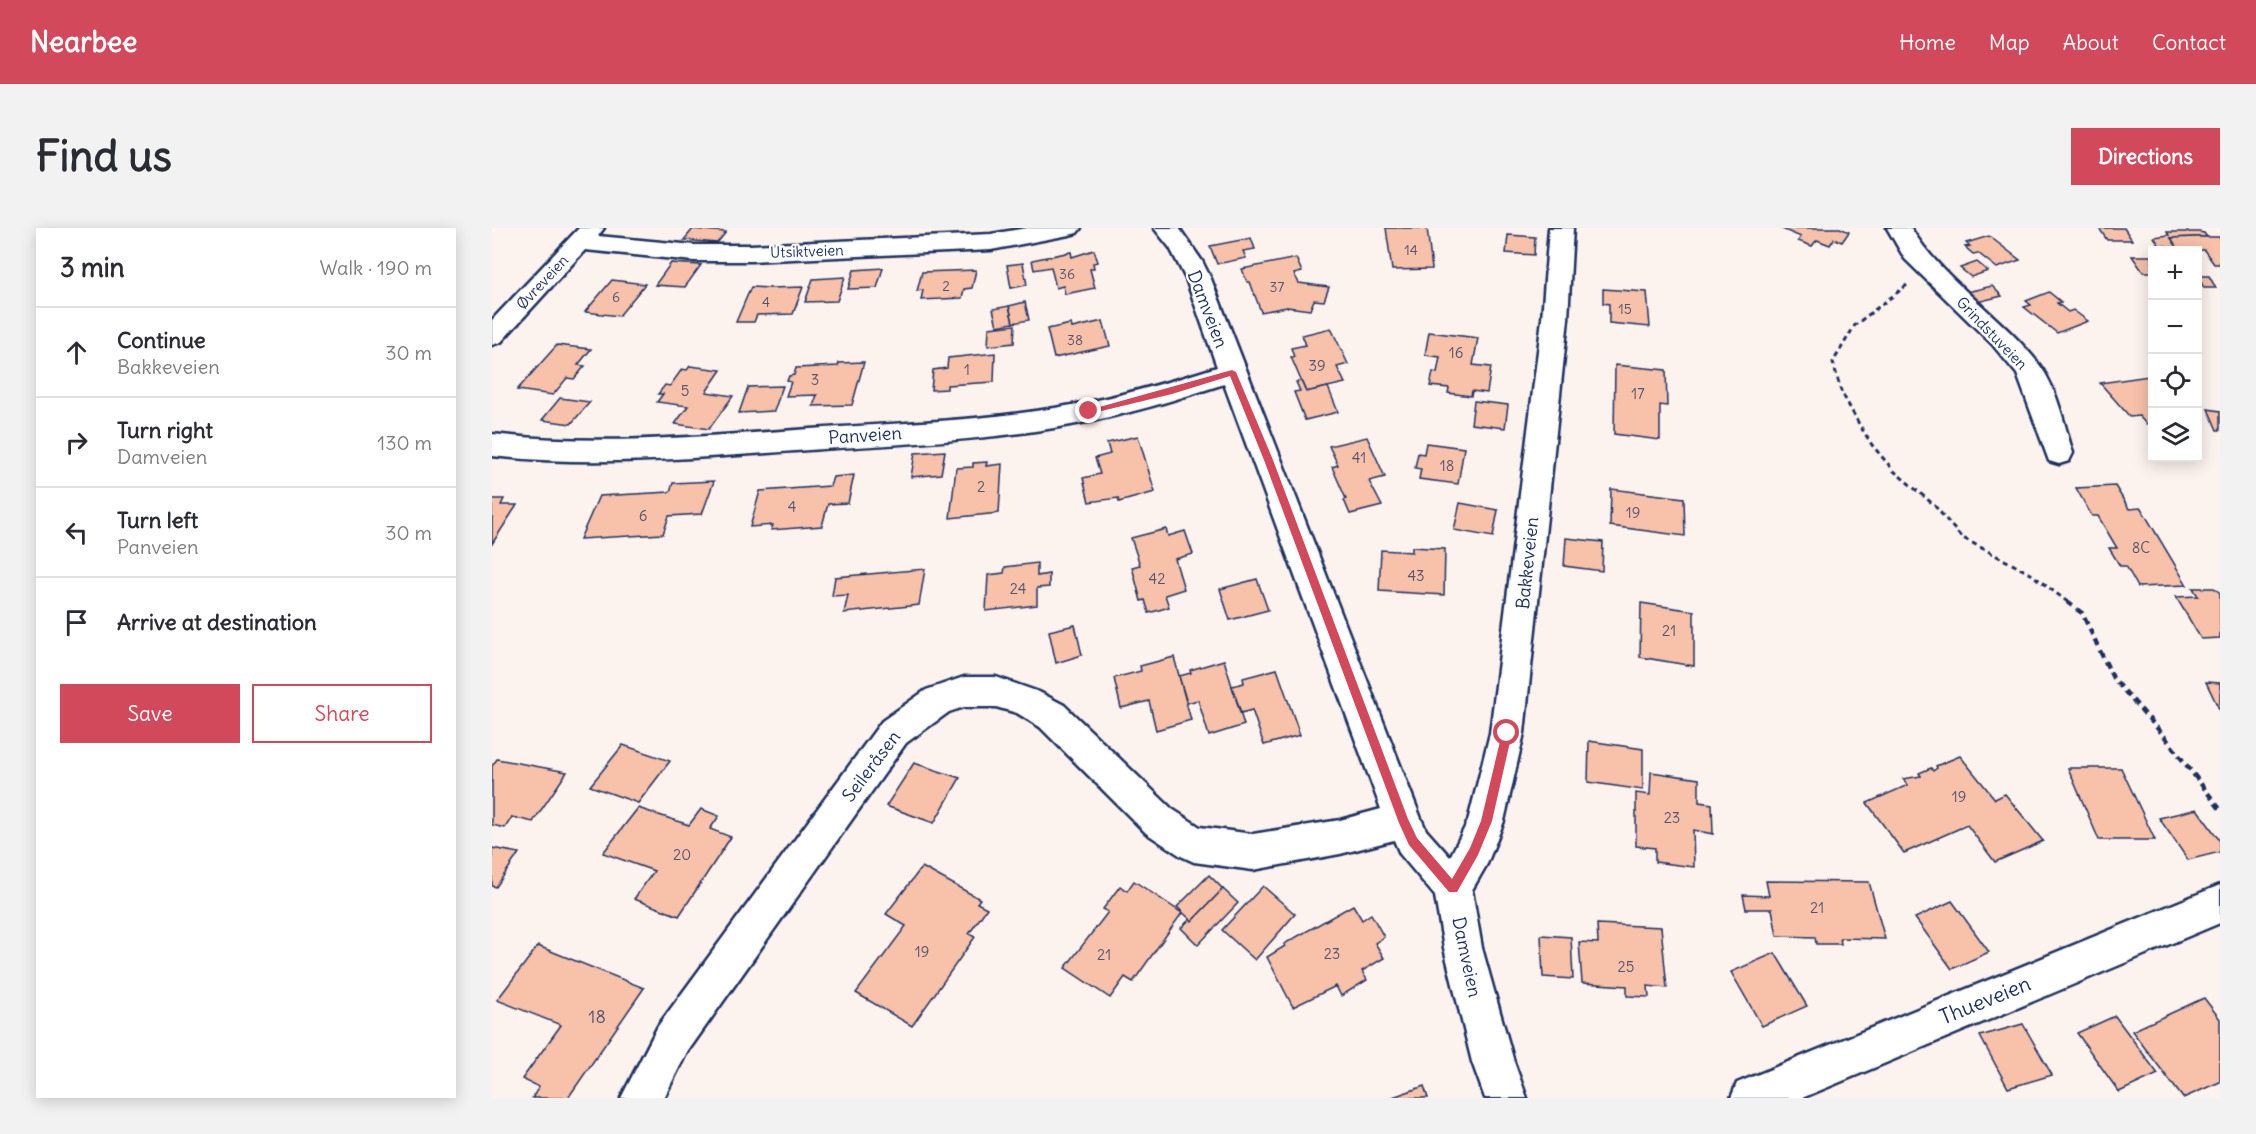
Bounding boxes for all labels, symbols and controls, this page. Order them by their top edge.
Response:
text: Nearbee [30,24,137,60]
text: Home [1899,29,1956,56]
text: Map [1989,29,2030,56]
text: About [2063,29,2119,56]
text: Contact [2152,29,2226,56]
button: Directions [2071,128,2220,185]
text: Find us [36,130,172,182]
street label: Utsiktveien [770,240,844,262]
house number: 14 [1404,241,1418,259]
map controls [2148,246,2202,462]
button: + [2148,246,2202,300]
street label: Øvreveien [512,250,572,313]
text: 3 min [60,251,125,284]
text: Walk · 190 m [320,255,432,280]
house number: 36 [1059,265,1075,283]
street label: Damveien [1183,267,1233,351]
house number: 2 [942,277,950,295]
house number: 37 [1270,278,1285,296]
house number: 6 [612,288,620,306]
house number: 4 [762,293,770,311]
street label: Grindstuveien [1953,293,2032,374]
house number: 15 [1618,300,1632,318]
button: − [2148,300,2202,354]
text: Continue [117,326,206,354]
house number: 38 [1067,331,1083,349]
icon: ahead [60,336,93,369]
text: 30 m [385,340,432,365]
house number: 16 [1449,343,1463,362]
text: Bakkeveien [117,354,220,379]
button: locate [2148,354,2202,408]
house number: 39 [1308,356,1326,375]
house number: 1 [964,360,970,379]
house number: 3 [811,370,819,389]
house number: 5 [681,381,689,400]
house number: 17 [1631,384,1645,403]
route end [1075,397,1101,423]
button: layers [2148,408,2202,462]
text: Turn right [117,416,213,444]
street label: Panveien [828,421,902,449]
icon: right [60,426,93,459]
text: 130 m [377,430,432,455]
text: Damveien [117,444,207,469]
house number: 41 [1352,448,1366,467]
house number: 18 [1440,456,1454,475]
house number: 2 [977,477,985,496]
house number: 4 [788,497,797,516]
house number: 19 [1626,503,1640,522]
text: Turn left [117,506,198,534]
house number: 6 [639,506,647,525]
icon: left [60,516,93,549]
street label: Bakkeveien [1511,516,1543,610]
text: 30 m [385,520,432,545]
text: Panveien [117,534,199,559]
house number: 8C [2132,538,2150,557]
house number: 43 [1407,566,1425,585]
house number: 42 [1149,569,1165,588]
house number: 24 [1010,579,1027,598]
icon: arrive [60,606,93,639]
text: Arrive at destination [117,608,317,636]
house number: 21 [1662,621,1676,640]
button: Save [60,684,240,743]
button: Share [252,684,432,743]
route start [1493,719,1519,745]
street label: Seileråsen [837,726,905,806]
house number: 19 [1952,787,1966,806]
house number: 23 [1664,808,1680,827]
house number: 20 [673,845,691,864]
house number: 21 [1810,898,1824,917]
street label: Damveien [1447,915,1487,999]
house number: 19 [915,942,929,961]
house number: 23 [1324,944,1340,963]
house number: 21 [1097,945,1111,964]
house number: 25 [1618,957,1634,976]
street label: Thueveien [1935,969,2035,1031]
house number: 18 [588,1005,606,1028]

